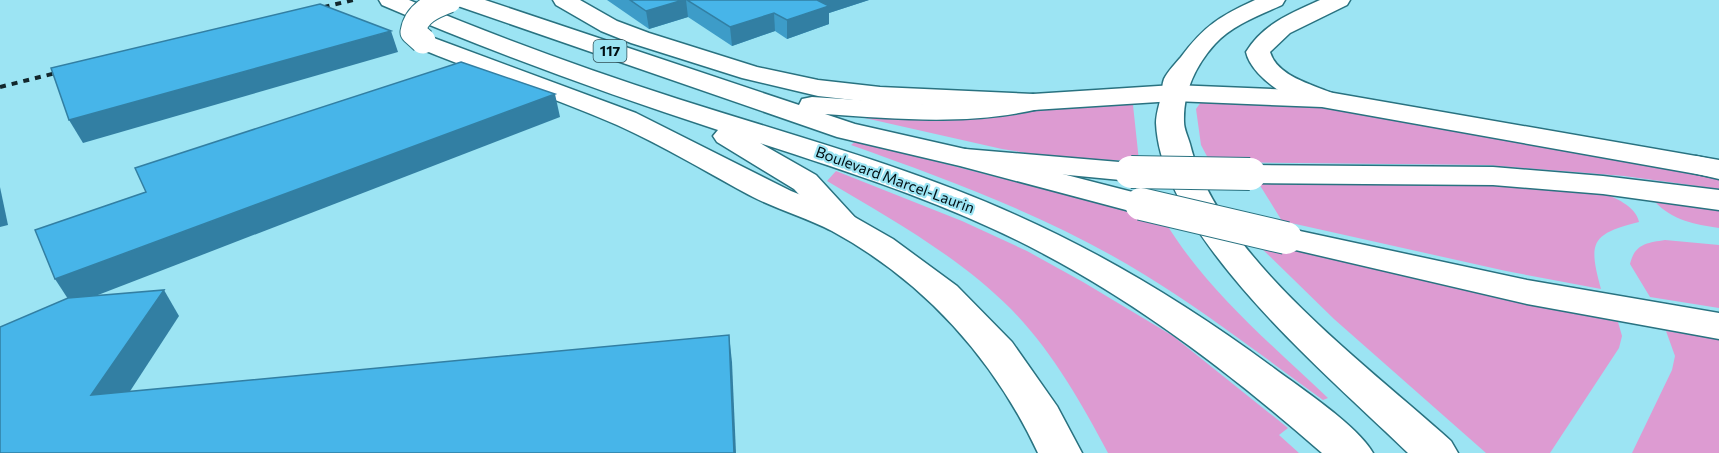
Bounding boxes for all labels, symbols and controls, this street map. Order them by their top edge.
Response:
road number: 117 [594,40,626,62]
street label: Boulevard Marcel-Laurin [813,142,977,216]

